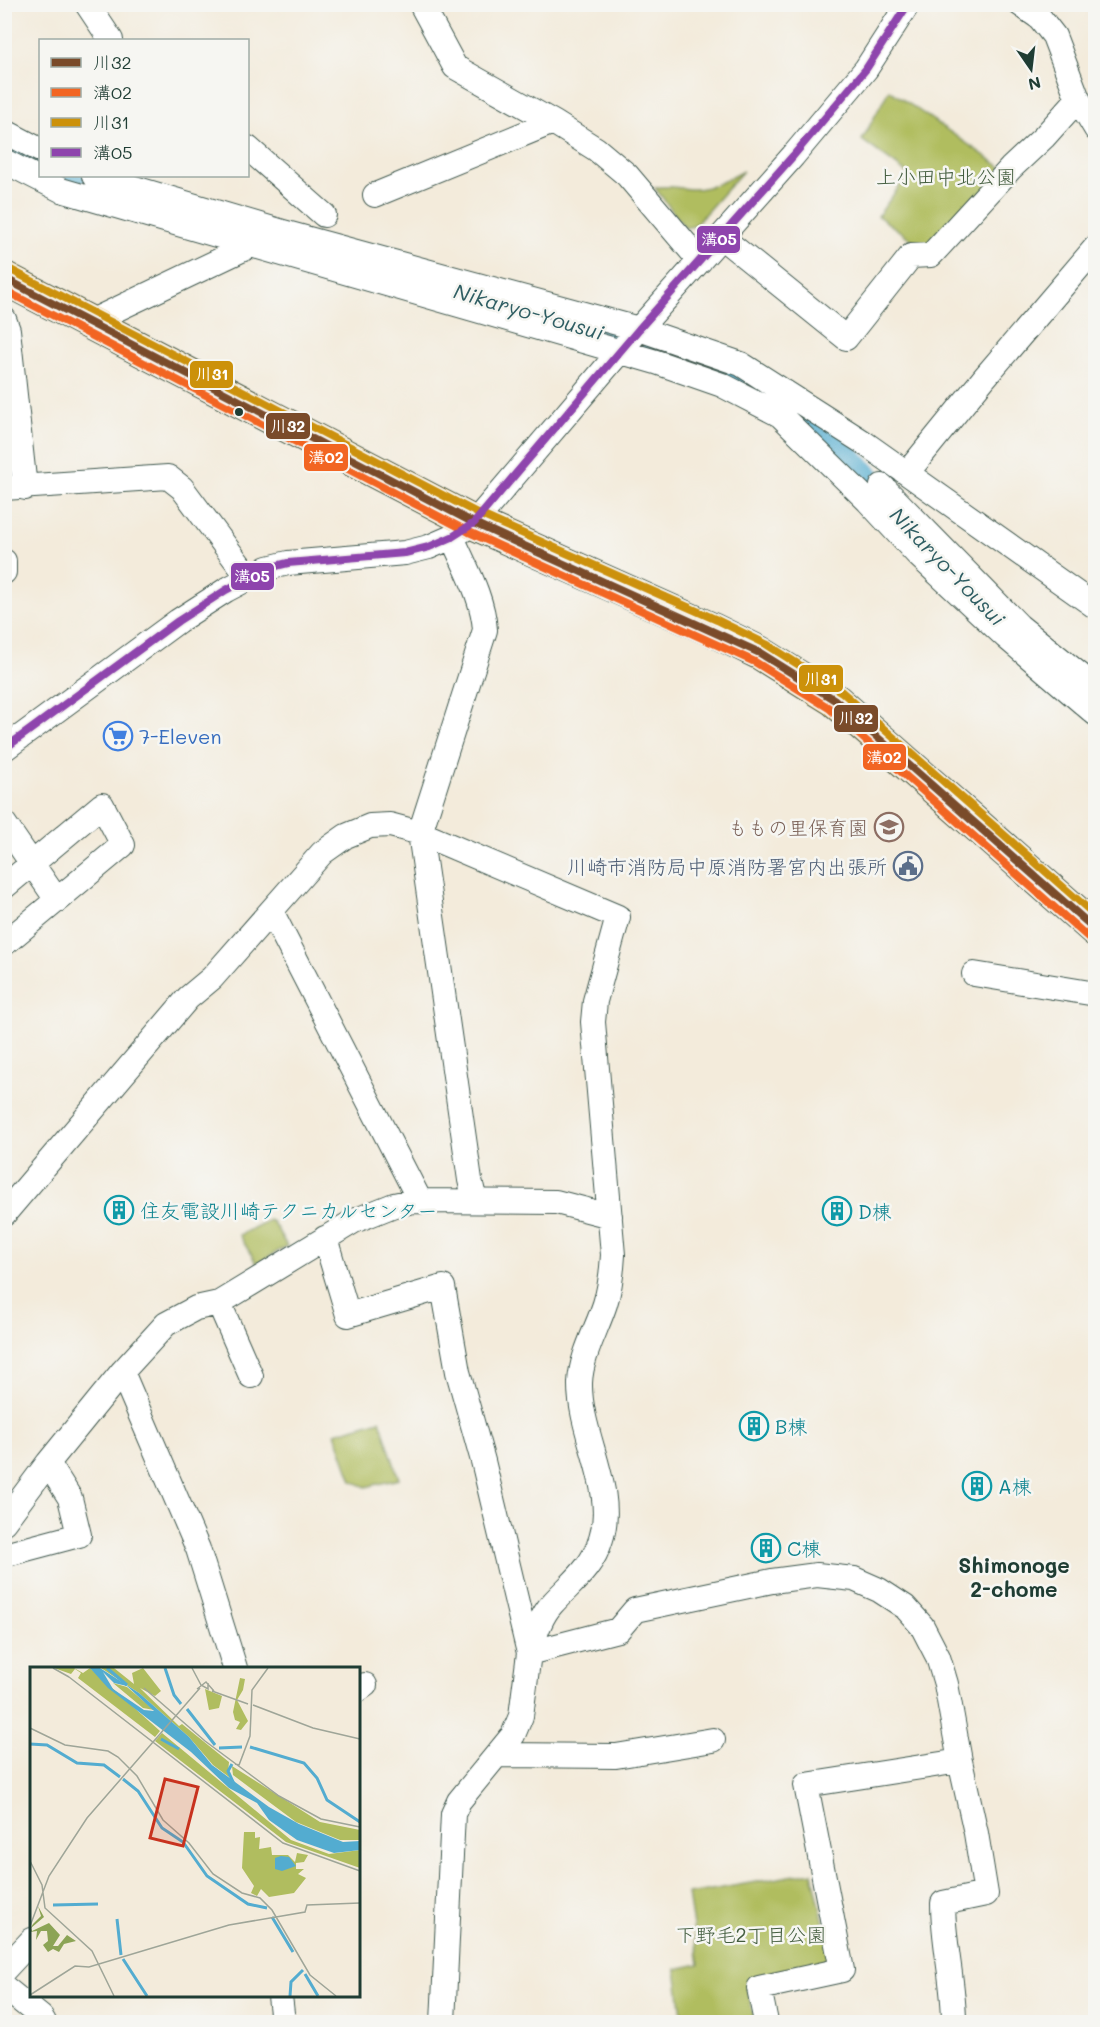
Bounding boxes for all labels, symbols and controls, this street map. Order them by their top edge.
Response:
legend [39,39,249,177]
north arrow [1001,39,1061,99]
text: 川32 [93,50,132,74]
text: N [1026,72,1043,96]
text: 溝02 [93,80,132,104]
text: 川31 [93,110,130,134]
text: 溝05 [93,140,133,164]
park label: 上小田中北公園 [876,163,1016,189]
line badge: 溝05 [696,225,741,254]
text: 溝05 [701,228,737,249]
water label: Nikaryo-Yousui [451,277,608,345]
line badge: 川31 [189,360,234,389]
text: 川31 [196,363,228,384]
unlabelled marker [233,406,245,418]
line badge: 川32 [265,412,311,440]
text: 川32 [271,415,305,436]
line badge: 溝02 [303,443,349,472]
text: 溝02 [308,446,344,467]
water label: Nikaryo-Yousui [885,501,1012,631]
line badge: 溝05 [230,562,275,591]
text: 溝05 [234,565,270,586]
line badge: 川31 [798,664,844,693]
text: 川31 [805,668,837,689]
line badge: 川32 [833,704,879,733]
text: 川32 [839,707,873,728]
supermarket icon: 7-Eleven [102,720,134,752]
place label: 7-Eleven [139,723,221,749]
line badge: 溝02 [862,743,907,771]
text: 溝02 [866,746,902,767]
school or university icon: ももの里保育園 [873,811,905,843]
place label: ももの里保育園 [728,814,868,840]
public building icon: 川崎市消防局中原消防署宮内出張所 [892,850,924,882]
place label: 川崎市消防局中原消防署宮内出張所 [567,853,887,879]
building icon: 住友電設川崎テクニカルセンター [103,1194,135,1226]
building icon: D棟 [821,1195,853,1227]
place label: 住友電設川崎テクニカルセンター [140,1197,438,1223]
place label: D棟 [858,1198,892,1224]
building icon: B棟 [738,1410,770,1442]
place label: B棟 [775,1413,807,1439]
building icon: A棟 [961,1470,993,1502]
place label: A棟 [998,1473,1032,1499]
building icon: C棟 [750,1532,782,1564]
place label: C棟 [787,1535,821,1561]
district label: Shimonoge 2-chome [958,1551,1070,1602]
inset map [30,1667,360,1997]
park label: 下野毛2丁目公園 [675,1921,827,1947]

